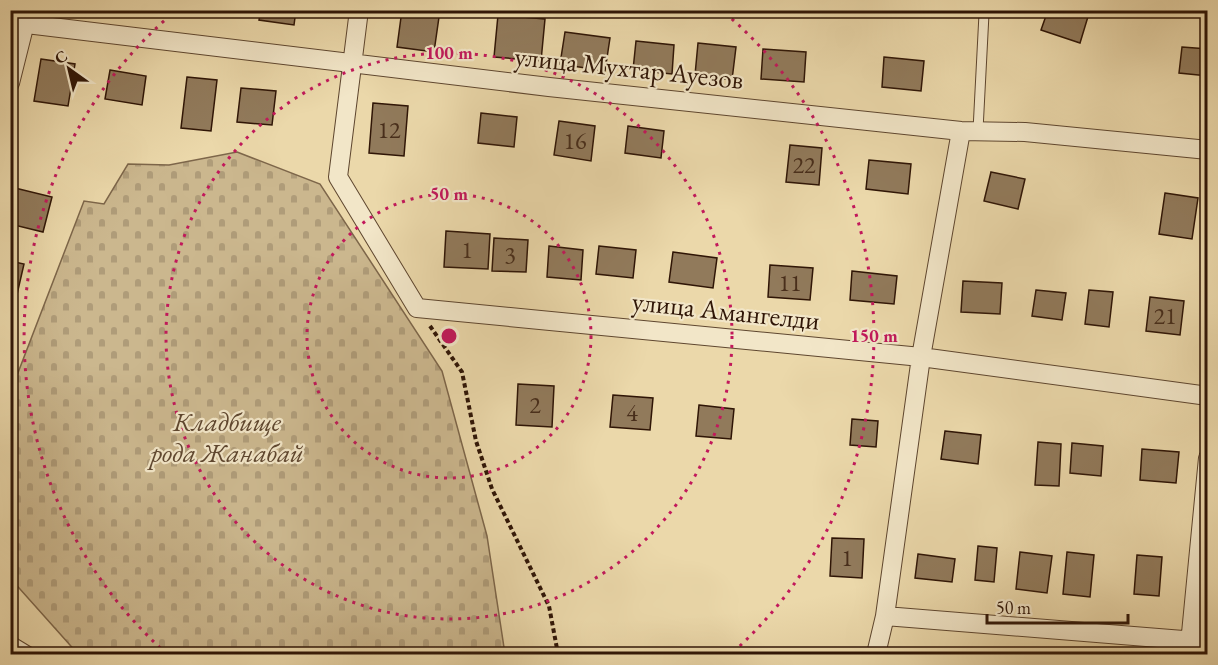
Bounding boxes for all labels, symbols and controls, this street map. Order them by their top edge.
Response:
street label: улица Мухтар Ауезов [513,38,745,97]
north arrow [39,39,99,99]
text: 100 m [425,41,473,64]
text: С [50,45,71,69]
house number: 12 [377,114,401,145]
house number: 16 [563,125,587,156]
house number: 22 [792,149,816,180]
text: 50 m [430,182,468,205]
house number: 1 [461,234,473,265]
house number: 3 [504,239,516,270]
house number: 11 [778,267,802,298]
street label: улица Амангелди [631,283,822,338]
house number: 21 [1153,300,1177,331]
text: 150 m [850,324,898,347]
centre of rings [439,326,459,346]
house number: 2 [529,389,541,420]
house number: 4 [626,397,638,428]
park label: Кладбище рода Жанабай [146,404,304,470]
house number: 1 [841,542,853,573]
scale bar [987,587,1128,625]
text: 50 m [996,596,1031,619]

